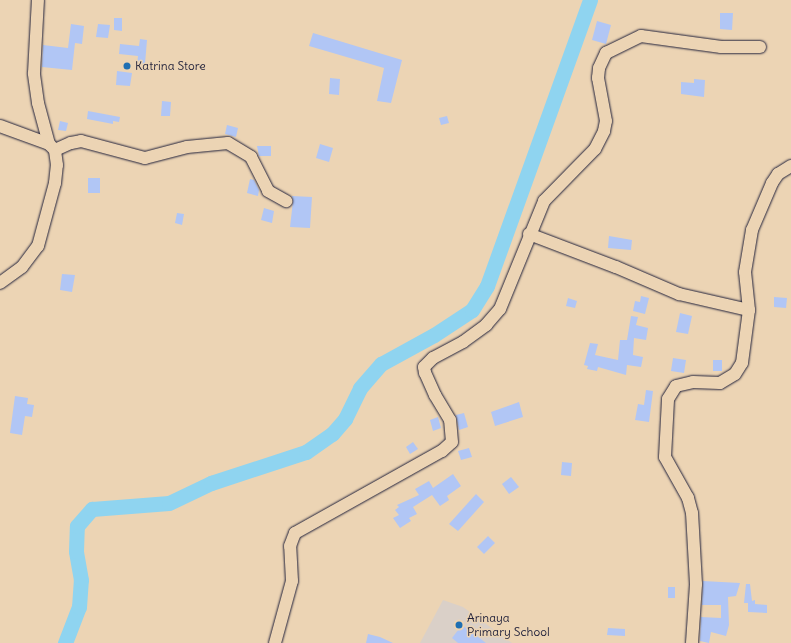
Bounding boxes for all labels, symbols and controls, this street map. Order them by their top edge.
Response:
place label: Katrina Store [135,59,206,73]
marker: Katrina Store [122,61,132,71]
place label: Arinaya Primary School [467,611,550,639]
marker: Arinaya Primary School [454,620,464,630]

